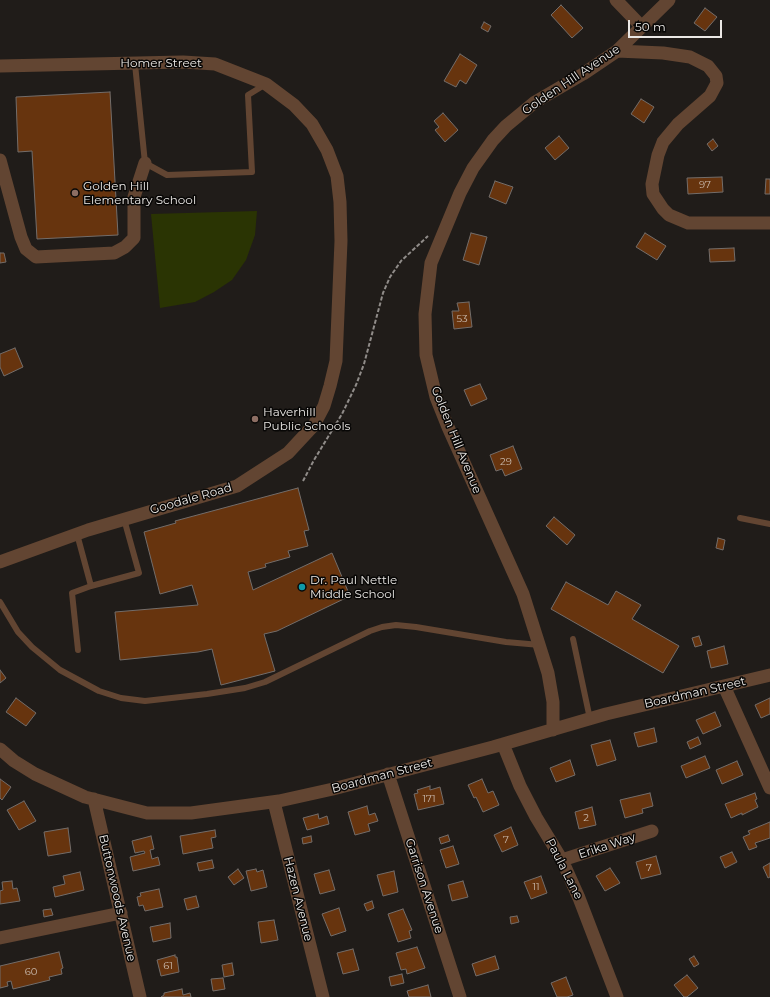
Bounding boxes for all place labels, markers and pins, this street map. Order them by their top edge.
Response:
place label: Golden Hill Elementary School [83,179,196,207]
marker: Golden Hill Elementary School [70,188,80,198]
place label: Haverhill Public Schools [263,405,350,433]
marker: Haverhill Public Schools [250,414,260,424]
place label: Dr. Paul Nettle Middle School [310,573,397,601]
marker: Dr. Paul Nettle Middle School [297,582,307,592]

